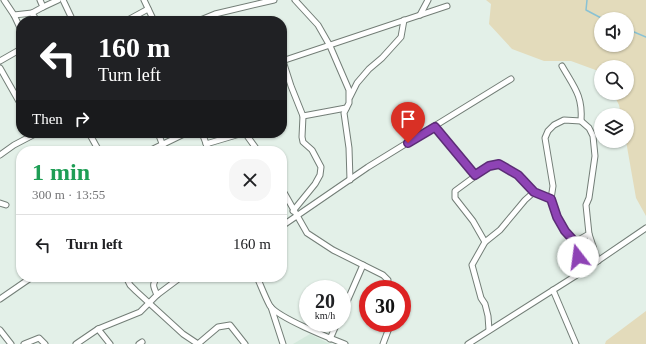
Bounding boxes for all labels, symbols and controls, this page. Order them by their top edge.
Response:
map controls [594,12,634,148]
button: sound [594,12,634,52]
icon: left [32,32,84,84]
text: 160 m [98,32,170,63]
button: search [594,60,634,100]
text: Turn left [98,65,161,85]
pin [391,102,425,143]
icon: right [71,108,93,130]
icon: arrive [397,108,419,130]
button: layers [594,108,634,148]
text: Then [32,111,63,127]
text: 1 min [32,159,90,185]
button: close [229,159,271,201]
text: 300 m · 13:55 [32,187,105,202]
icon: left [32,234,54,256]
text: Turn left [66,236,123,252]
text: 160 m [233,236,271,252]
position arrow [557,236,599,278]
speed limit sign: 30 [359,280,411,332]
text: 20 [315,290,335,312]
text: km/h [315,310,335,321]

